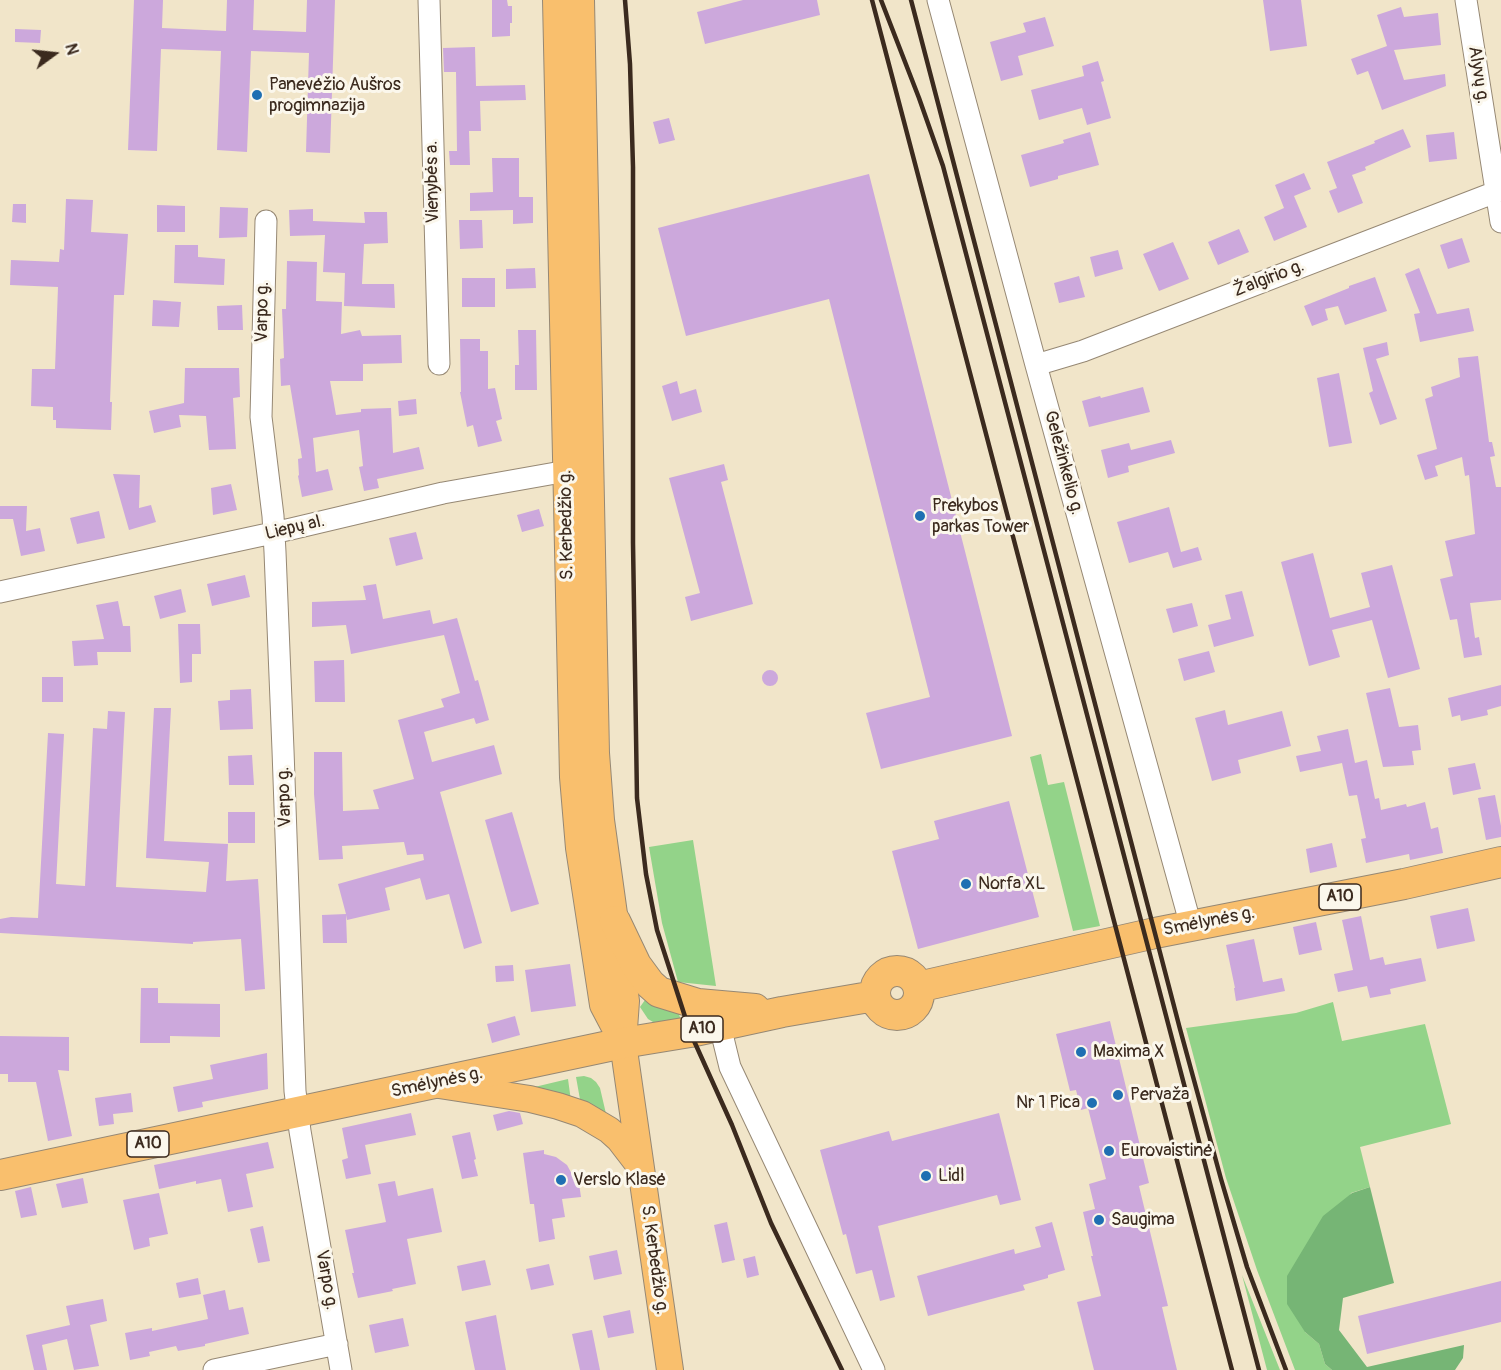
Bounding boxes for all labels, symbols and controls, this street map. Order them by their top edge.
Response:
north arrow [24,24,84,84]
text: N [60,42,82,57]
street label: Alyvų g. [1463,45,1493,105]
place label: Panevėžio Aušros progimnazija [269,74,401,116]
marker: Panevėžio Aušros progimnazija [250,88,264,102]
street label: Vienybės a. [421,140,445,224]
street label: Žalgirio g. [1231,256,1307,302]
street label: Varpo g. [252,281,274,343]
street label: Geležinkelio g. [1039,409,1087,517]
street label: S. Kerbedžio g. [555,470,579,580]
place label: Prekybos parkas Tower [932,495,1029,538]
marker: Prekybos parkas Tower [913,509,927,523]
street label: Liepų al. [263,511,327,545]
street label: Varpo g. [273,766,297,828]
place label: Norfa XL [978,873,1045,895]
marker: Norfa XL [959,877,973,891]
road number: A10 [1319,884,1361,910]
street label: Smėlynės g. [1161,903,1257,941]
road number: A10 [681,1016,723,1042]
place label: Maxima X [1093,1041,1165,1063]
marker: Maxima X [1074,1045,1088,1059]
street label: Smėlynės g. [389,1063,485,1103]
place label: Pervaža [1130,1084,1189,1106]
marker: Pervaža [1111,1088,1125,1102]
place label: Nr 1 Pica [1016,1092,1080,1114]
marker: Nr 1 Pica [1085,1096,1099,1110]
road number: A10 [127,1131,169,1157]
place label: Eurovaistinė [1121,1140,1213,1162]
marker: Eurovaistinė [1102,1144,1116,1158]
place label: Lidl [938,1165,964,1187]
place label: Verslo Klasė [573,1169,666,1191]
marker: Lidl [919,1169,933,1183]
marker: Verslo Klasė [554,1173,568,1187]
street label: S. Kerbedžio g. [636,1204,672,1316]
place label: Saugima [1111,1209,1175,1231]
marker: Saugima [1092,1213,1106,1227]
street label: Varpo g. [310,1248,342,1312]

